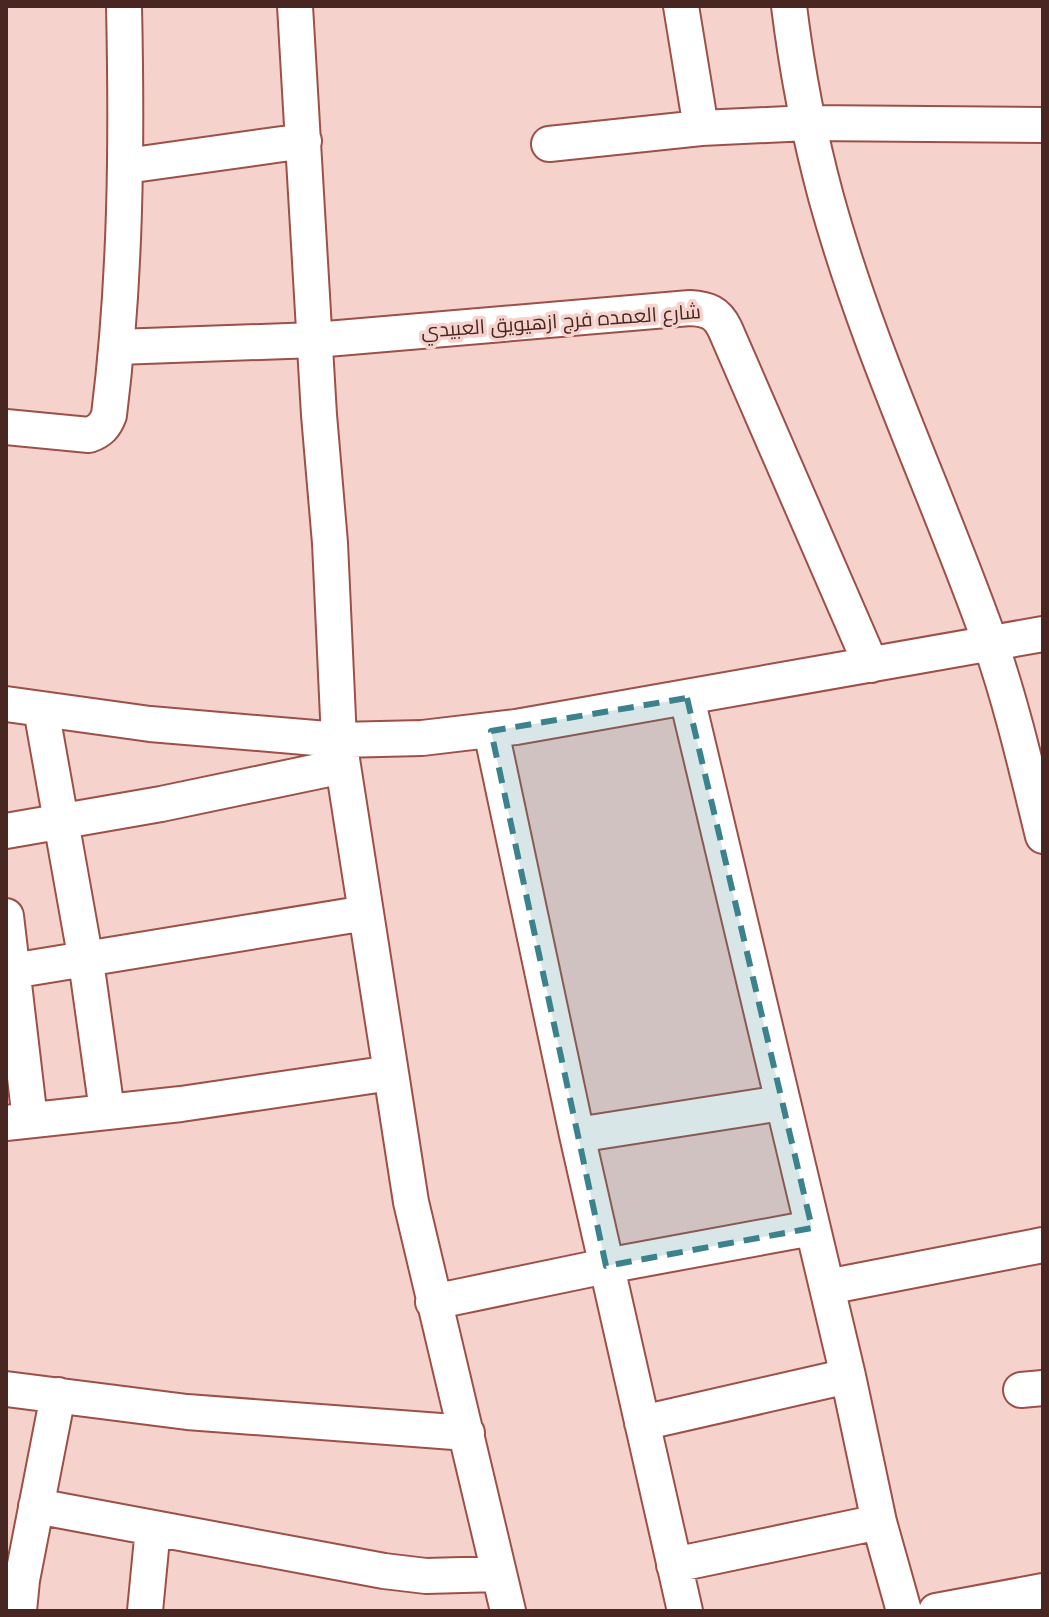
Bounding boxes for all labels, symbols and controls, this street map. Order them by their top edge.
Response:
street label: شارع العمده فرج ازهيويق العبيدي [420,298,702,347]

